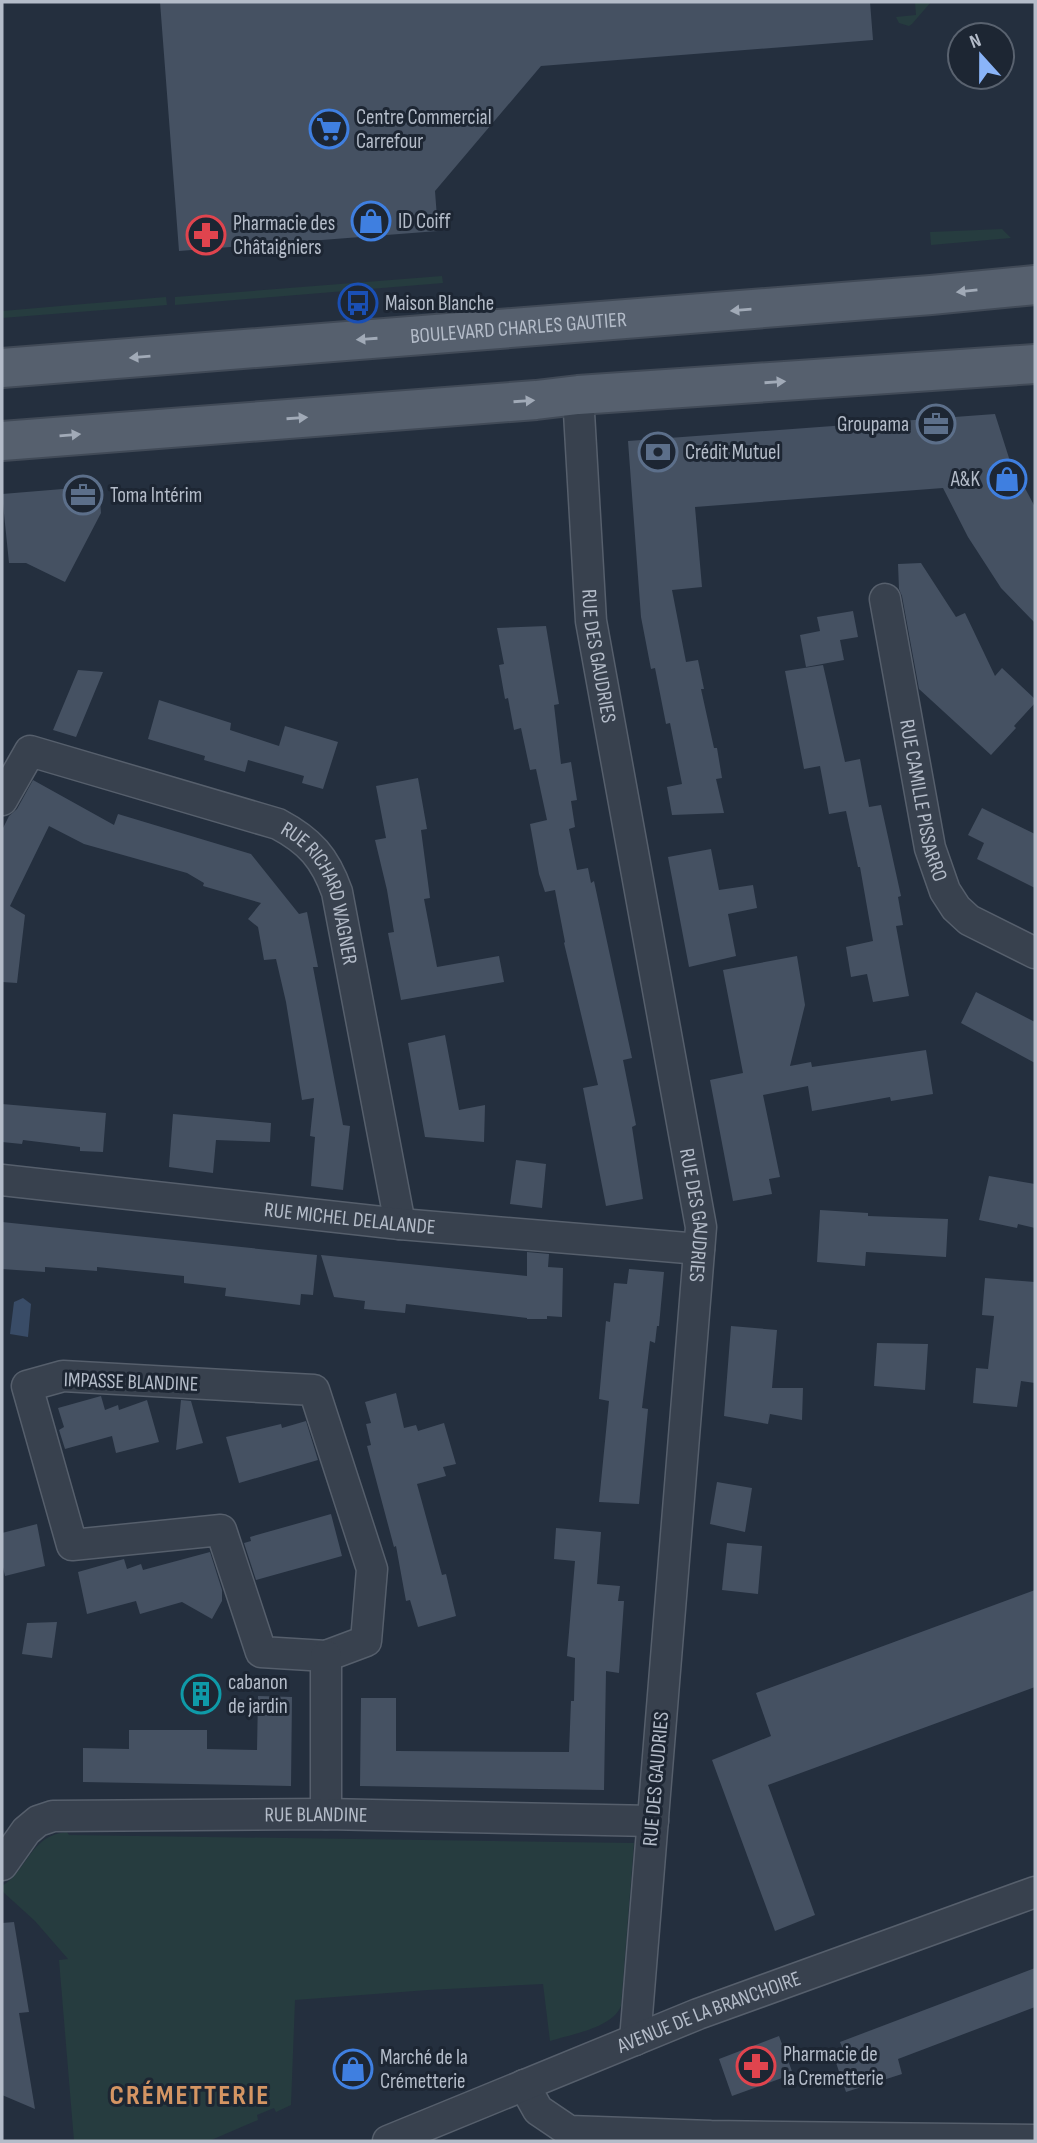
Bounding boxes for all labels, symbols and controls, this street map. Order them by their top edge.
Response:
north arrow [946,21,1016,91]
text: N [967,29,984,54]
place label: Centre Commercial Carrefour [356,105,492,154]
supermarket icon: Centre Commercial Carrefour [308,108,350,150]
shop icon: ID Coiff [350,200,392,242]
place label: ID Coiff [398,209,452,234]
place label: Pharmacie des Châtaigniers [233,211,335,260]
pharmacy icon: Pharmacie des Châtaigniers [185,214,227,256]
bus stop icon: Maison Blanche [337,282,379,324]
one-way arrow [956,286,978,297]
place label: Maison Blanche [385,291,494,316]
one-way arrow [729,305,751,316]
street label: BOULEVARD CHARLES GAUTIER [409,306,628,348]
one-way arrow [356,334,378,345]
one-way arrow [129,352,151,363]
one-way arrow [764,376,786,387]
one-way arrow [513,395,535,406]
office icon: Groupama [915,403,957,445]
one-way arrow [286,412,308,423]
place label: Groupama [837,412,909,437]
one-way arrow [59,429,81,440]
bank icon: Crédit Mutuel [637,431,679,473]
place label: Crédit Mutuel [685,440,780,465]
shop icon: A&K [986,458,1028,500]
place label: A&K [950,467,980,492]
office icon: Toma Intérim [62,474,104,516]
place label: Toma Intérim [110,483,202,508]
street label: RUE DES GAUDRIES [577,588,622,725]
street label: RUE CAMILLE PISSARRO [894,717,953,885]
street label: RUE RICHARD WAGNER [277,816,363,967]
street label: RUE DES GAUDRIES [674,1146,714,1283]
street label: RUE MICHEL DELALANDE [263,1197,437,1239]
street label: IMPASSE BLANDINE [63,1367,199,1397]
place label: cabanon de jardin [228,1670,288,1719]
building icon: cabanon de jardin [180,1673,222,1715]
street label: RUE DES GAUDRIES [638,1711,674,1847]
street label: RUE BLANDINE [264,1801,368,1827]
street label: AVENUE DE LA BRANCHOIRE [612,1965,804,2059]
place label: Pharmacie de la Cremetterie [783,2042,884,2091]
place label: Marché de la Crémetterie [380,2045,468,2094]
pharmacy icon: Pharmacie de la Cremetterie [735,2045,777,2087]
shop icon: Marché de la Crémetterie [332,2048,374,2090]
district label: CRÉMETTERIE [110,2079,270,2112]

